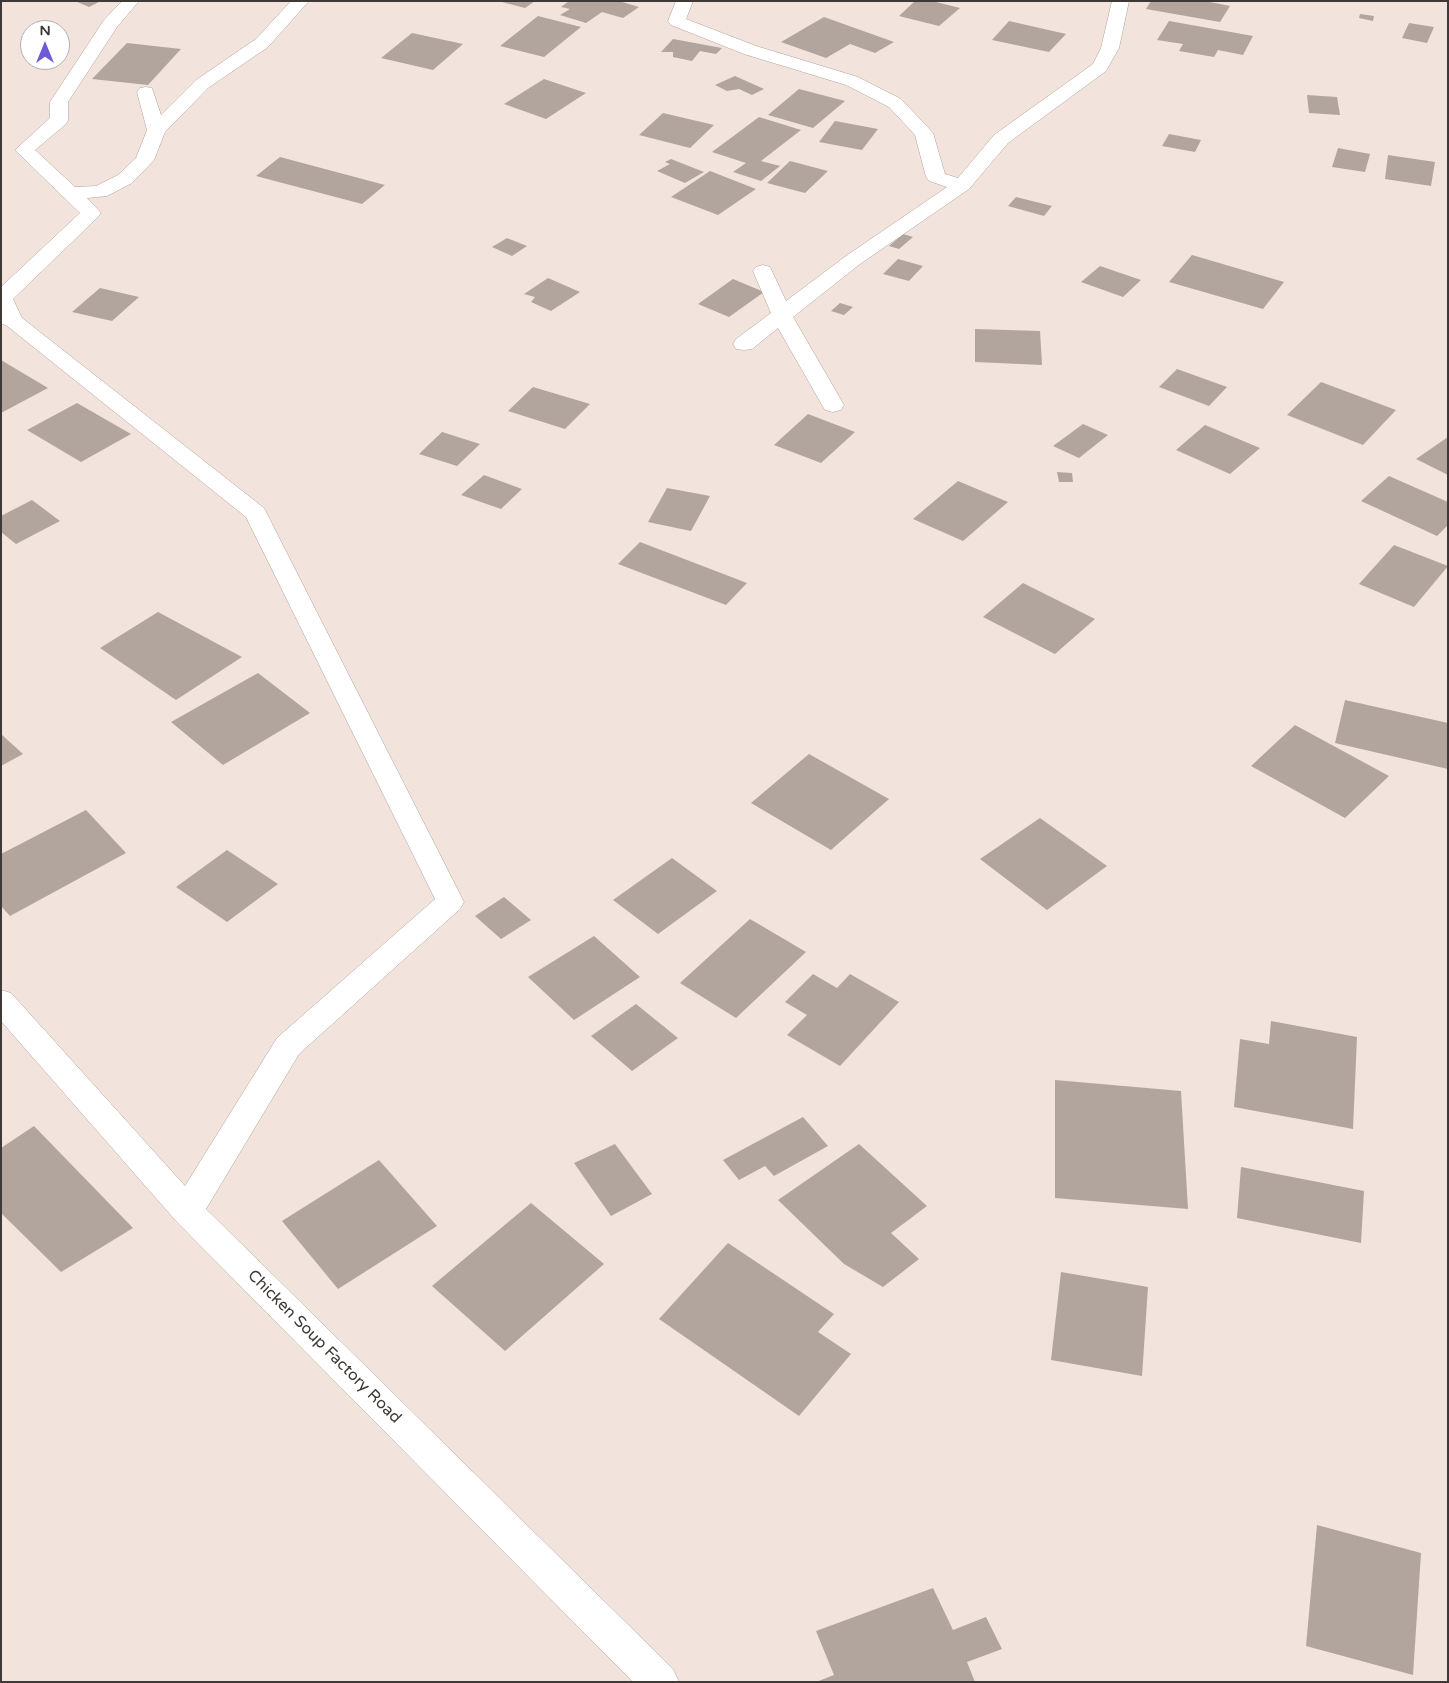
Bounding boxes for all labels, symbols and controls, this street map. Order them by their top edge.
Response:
north arrow [20,20,70,70]
text: N [39,22,51,39]
street label: Chicken Soup Factory Road [243,1266,405,1428]

